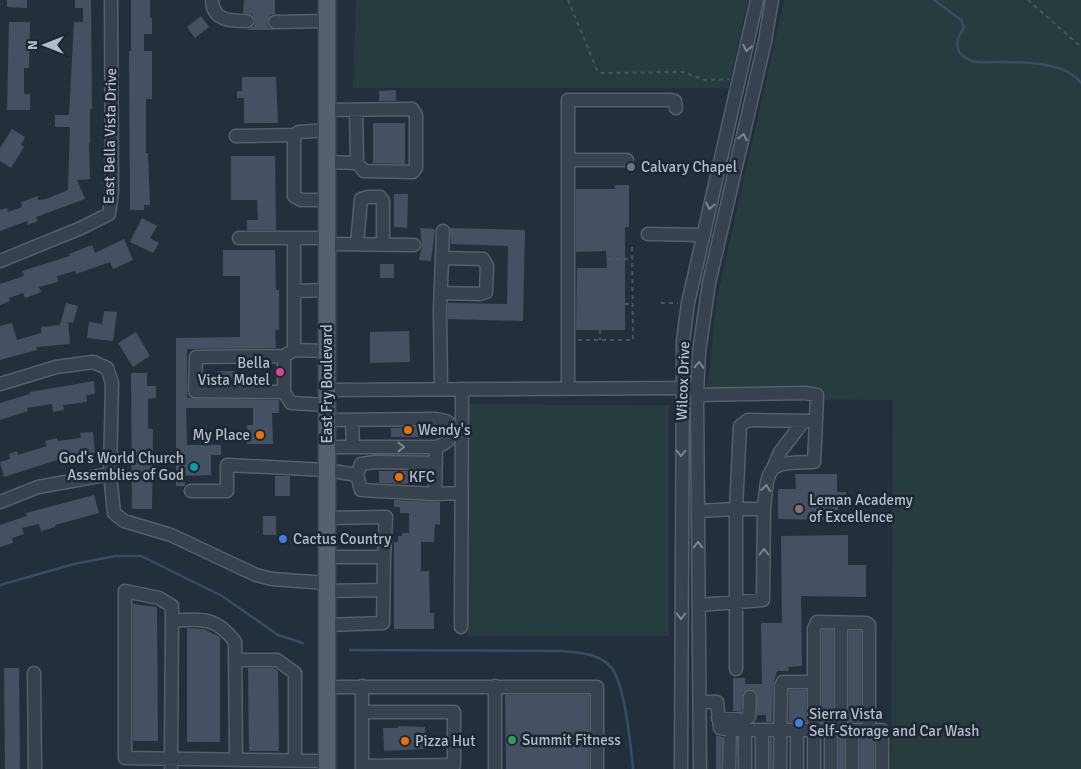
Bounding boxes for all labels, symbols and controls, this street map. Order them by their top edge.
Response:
north arrow [20,20,70,70]
text: N [24,40,41,50]
one-way arrow [742,43,753,52]
street label: East Bella Vista Drive [100,68,120,204]
one-way arrow [737,133,748,142]
place label: Calvary Chapel [641,158,737,176]
marker: Calvary Chapel [625,161,637,173]
one-way arrow [705,202,716,210]
street label: East Fry Boulevard [318,324,336,444]
street label: Wilcox Drive [673,341,693,421]
place label: Bella Vista Motel [198,354,270,389]
one-way arrow [693,361,704,369]
marker: Bella Vista Motel [274,366,286,378]
place label: Wendy's [418,421,471,439]
marker: Wendy's [402,424,414,436]
place label: My Place [193,426,250,444]
marker: My Place [254,429,266,441]
one-way arrow [398,442,406,452]
place label: God's World Church Assemblies of God [59,449,184,484]
one-way arrow [676,450,686,457]
marker: God's World Church Assemblies of God [188,461,200,473]
place label: KFC [409,468,435,486]
marker: KFC [393,471,405,483]
one-way arrow [760,484,771,492]
place label: Leman Academy of Excellence [809,491,913,526]
marker: Leman Academy of Excellence [793,503,805,515]
place label: Cactus Country [293,530,391,548]
marker: Cactus Country [277,533,289,545]
one-way arrow [693,541,703,549]
one-way arrow [759,548,769,556]
one-way arrow [676,612,686,620]
place label: Sierra Vista Self-Storage and Car Wash [809,705,979,740]
marker: Sierra Vista Self-Storage and Car Wash [793,717,805,729]
place label: Summit Fitness [522,731,621,749]
place label: Pizza Hut [415,732,475,750]
marker: Summit Fitness [506,734,518,746]
marker: Pizza Hut [399,735,411,747]

